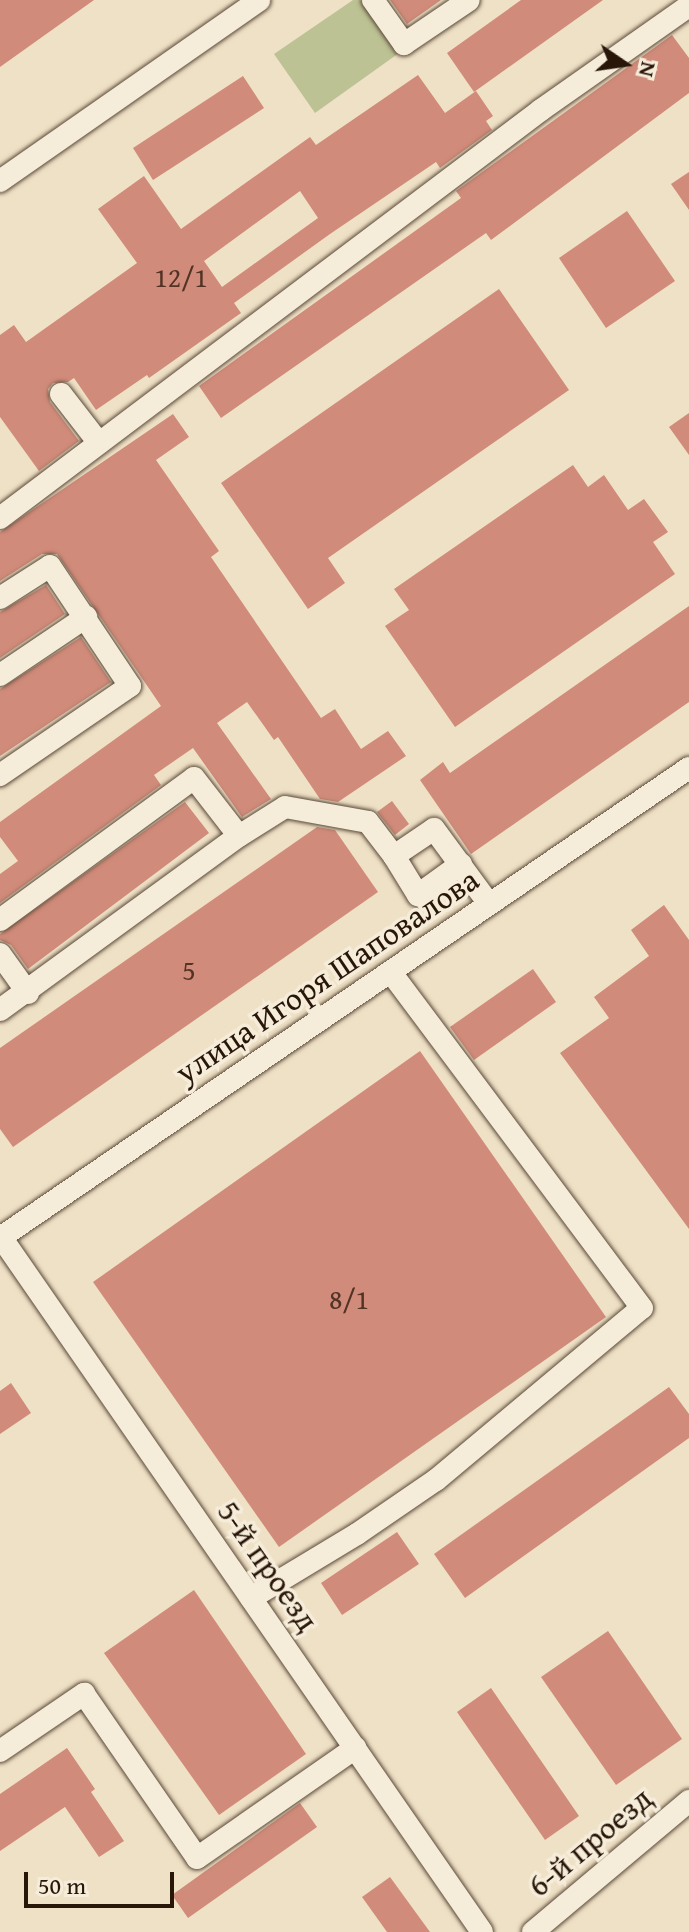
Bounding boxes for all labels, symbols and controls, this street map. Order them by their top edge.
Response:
north arrow [585,24,665,104]
text: N [631,59,666,80]
house number: 12/1 [154,260,208,294]
street label: улица Игоря Шаповалова [168,860,486,1092]
house number: 5 [182,953,196,987]
house number: 8/1 [329,1282,369,1316]
street label: 5-й проезд [209,1493,327,1639]
street label: 6-й проезд [520,1779,660,1905]
scale bar [28,1856,178,1906]
text: 50 m [38,1868,86,1903]

